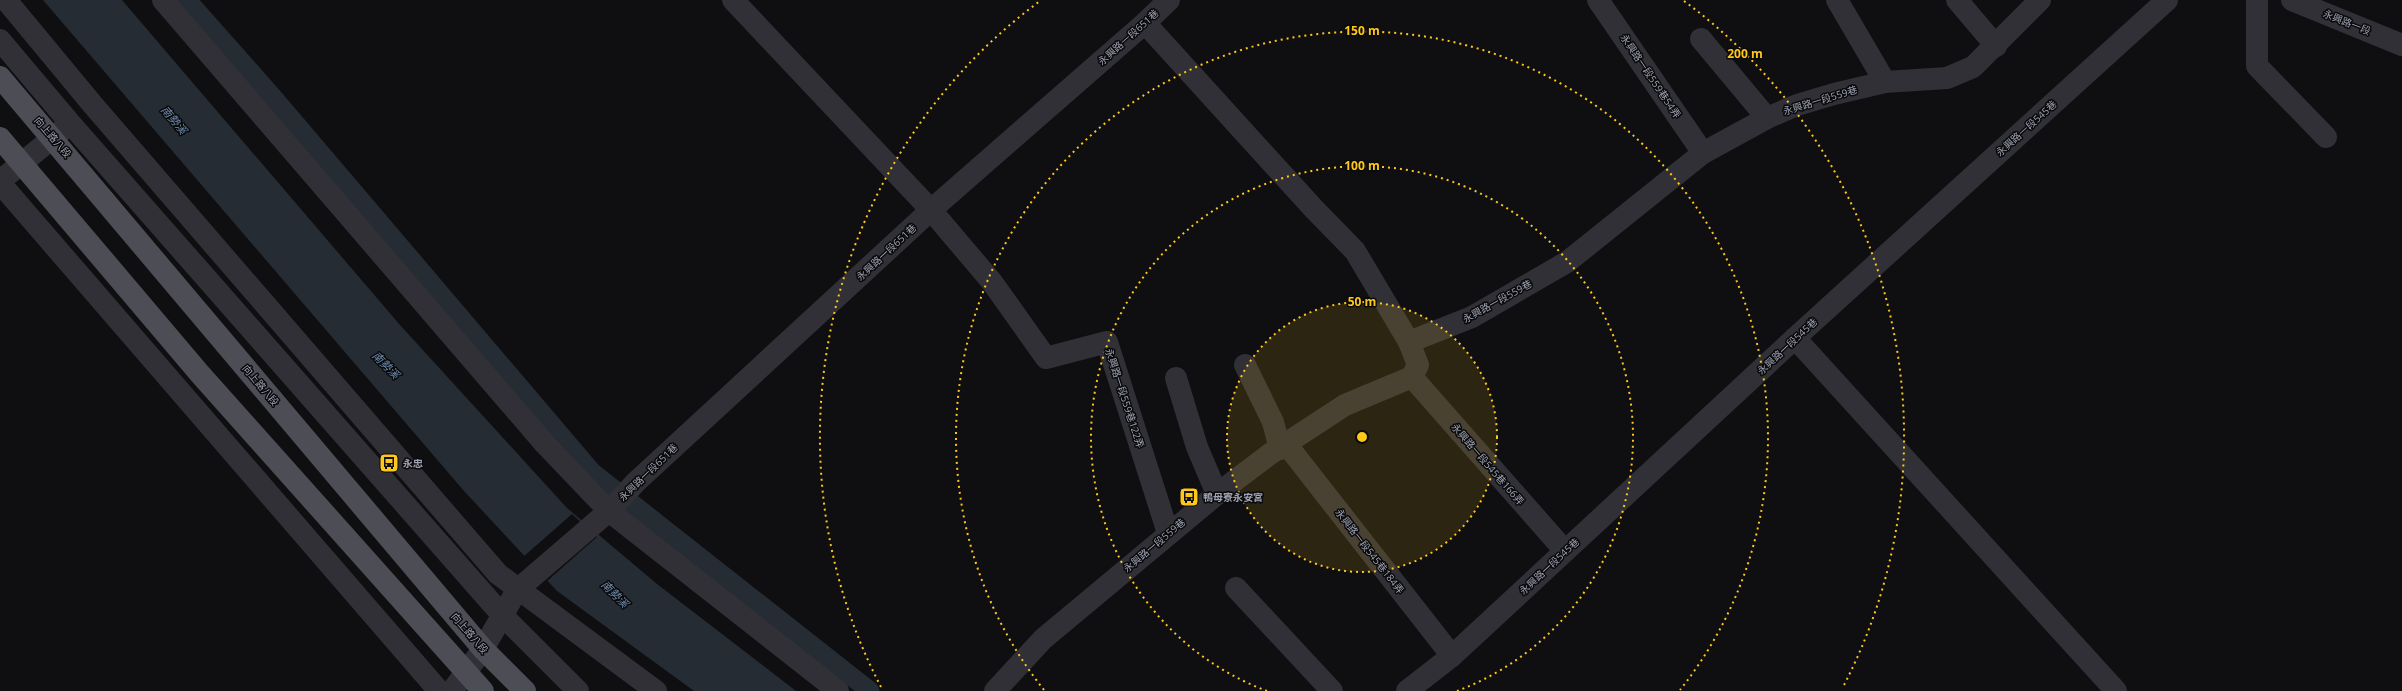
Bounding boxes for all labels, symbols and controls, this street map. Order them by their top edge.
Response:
street label: 永興路一段651巷 [1095,6,1161,68]
street label: 永興路一段 [2321,6,2373,38]
text: 150 m [1344,22,1380,39]
street label: 永興路一段559巷54弄 [1618,31,1684,121]
text: 200 m [1727,45,1763,62]
street label: 永興路一段559巷 [1781,82,1859,118]
street label: 永興路一段545巷 [1993,97,2059,159]
water label: 南勢溪 [158,102,192,139]
street label: 向上路八段 [31,114,75,160]
text: 100 m [1344,157,1380,174]
street label: 永興路一段651巷 [853,221,919,283]
street label: 永興路一段559巷 [1460,276,1534,326]
text: 50 m [1348,293,1376,310]
street label: 永興路一段545巷 [1754,315,1820,377]
street label: 永興路一段559巷122弄 [1102,346,1148,450]
water label: 南勢溪 [369,348,405,383]
street label: 向上路八段 [240,361,282,409]
street label: 永興路一段545巷166弄 [1448,420,1528,508]
centre of rings [1355,430,1369,444]
street label: 永興路一段651巷 [615,440,681,504]
bus stop icon: 永忠 [378,452,400,474]
place label: 永忠 [403,456,423,470]
bus stop icon: 鴨母寮永安宮 [1178,486,1200,508]
place label: 鴨母寮永安宮 [1203,490,1263,504]
street label: 永興路一段545巷184弄 [1332,506,1408,596]
street label: 永興路一段559巷 [1120,515,1188,575]
street label: 永興路一段545巷 [1516,535,1582,597]
water label: 南勢溪 [598,577,634,612]
street label: 向上路八段 [448,610,492,656]

